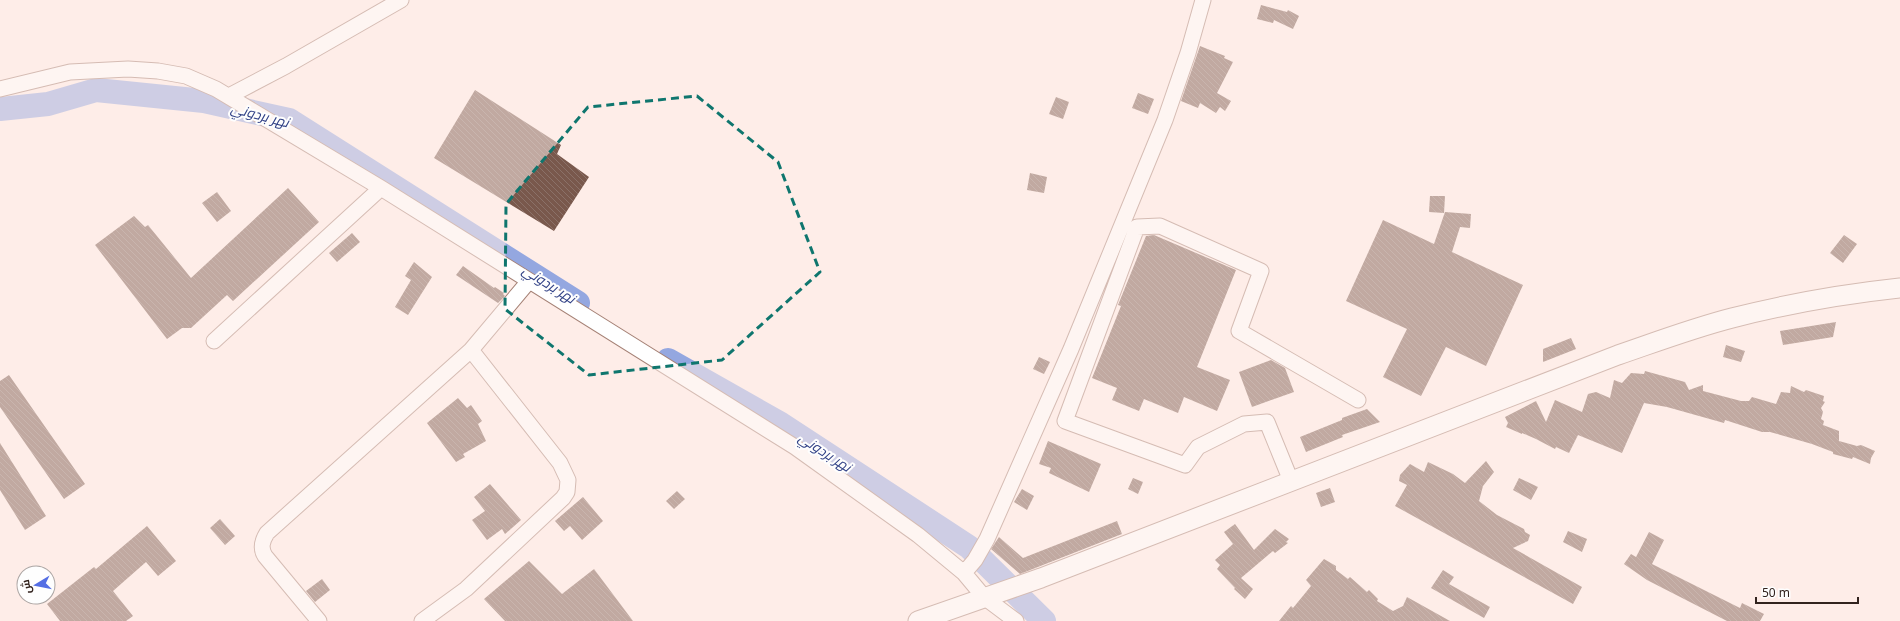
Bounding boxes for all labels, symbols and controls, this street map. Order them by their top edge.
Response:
water label: نهر بردوني [228,98,292,135]
water label: نهر بردوني [518,260,580,311]
water label: نهر بردوني [794,427,856,479]
north arrow [16,565,56,605]
text: ش [17,579,34,595]
scale bar [1756,579,1858,605]
text: 50 m [1762,584,1790,601]

